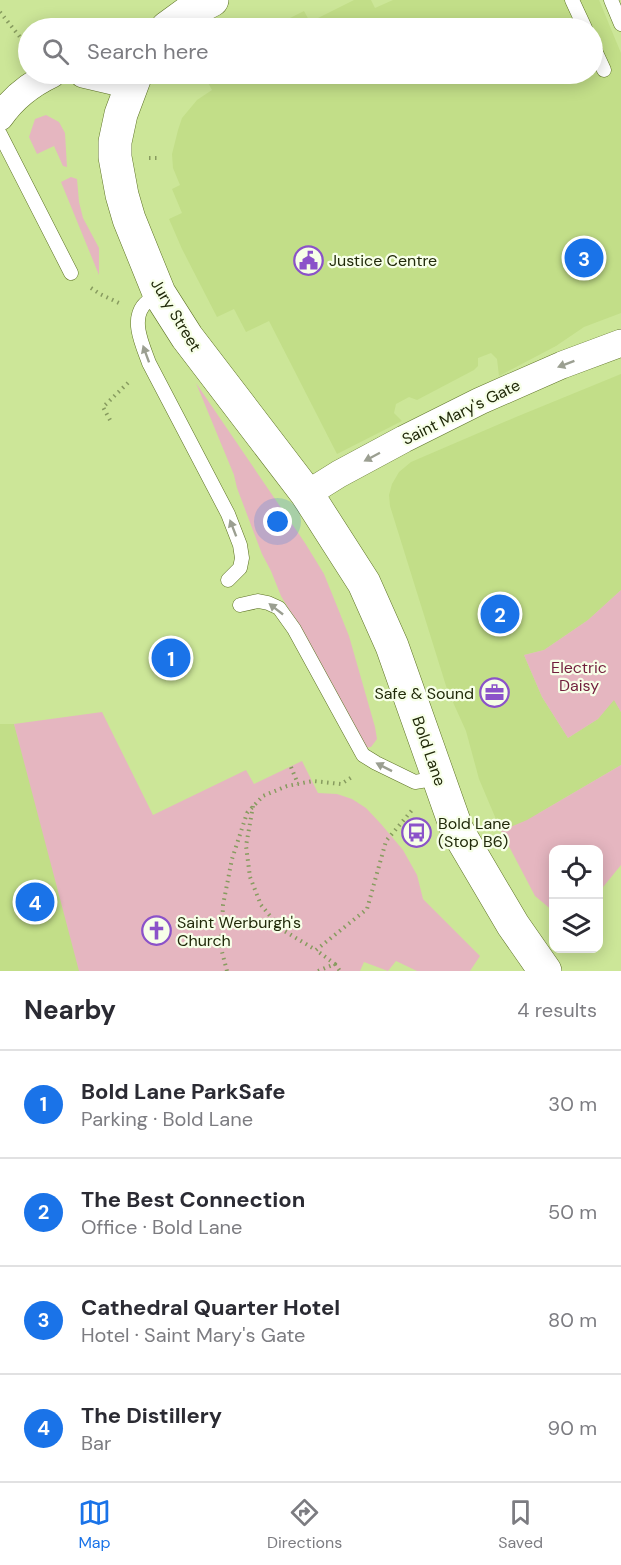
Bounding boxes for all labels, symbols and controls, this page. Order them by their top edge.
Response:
search box [18,18,603,84]
icon: search [39,35,72,68]
text: Search here [87,37,208,66]
pin: 3 [564,236,604,280]
public building icon: Justice Centre [292,244,324,276]
place label: Justice Centre [329,250,437,271]
street label: Jury Street [146,275,206,355]
one-way arrow [141,345,151,363]
one-way arrow [557,360,575,369]
street label: Saint Mary's Gate [398,374,524,450]
one-way arrow [363,452,381,462]
your location [263,507,292,536]
one-way arrow [228,519,238,537]
pin: 2 [480,592,520,636]
one-way arrow [268,603,284,616]
pin: 1 [152,636,190,680]
park label: Electric Daisy [551,657,607,696]
office icon: Safe & Sound [479,677,511,709]
place label: Safe & Sound [374,683,474,704]
street label: Bold Lane [407,713,451,789]
one-way arrow [375,762,392,772]
place label: Bold Lane (Stop B6) [438,813,510,852]
bus stop icon: Bold Lane (Stop B6) [401,816,433,848]
map controls [549,845,603,953]
button: locate [549,845,603,899]
pin: 4 [15,880,54,924]
button: layers [549,899,603,953]
place label: Saint Werburgh's Church [177,912,301,951]
church icon: Saint Werburgh's Church [140,915,172,947]
text: Nearby [24,993,116,1027]
text: 4 results [517,997,597,1023]
text: Bold Lane ParkSafe [81,1077,286,1106]
text: 1 [40,1091,47,1117]
text: 30 m [548,1091,597,1117]
text: Parking · Bold Lane [81,1106,253,1132]
text: The Best Connection [81,1185,305,1214]
text: 2 [38,1199,49,1225]
text: 50 m [548,1199,597,1225]
text: Office · Bold Lane [81,1214,242,1240]
text: Cathedral Quarter Hotel [81,1293,340,1322]
text: 3 [37,1307,50,1333]
text: 80 m [548,1307,597,1333]
text: Hotel · Saint Mary's Gate [81,1322,305,1348]
text: The Distillery [81,1401,222,1430]
text: 4 [37,1415,50,1441]
text: 90 m [548,1415,597,1441]
text: Bar [81,1430,111,1456]
tab: Map [78,1496,111,1553]
tab: Directions [267,1496,342,1553]
tab: Saved [498,1496,543,1553]

